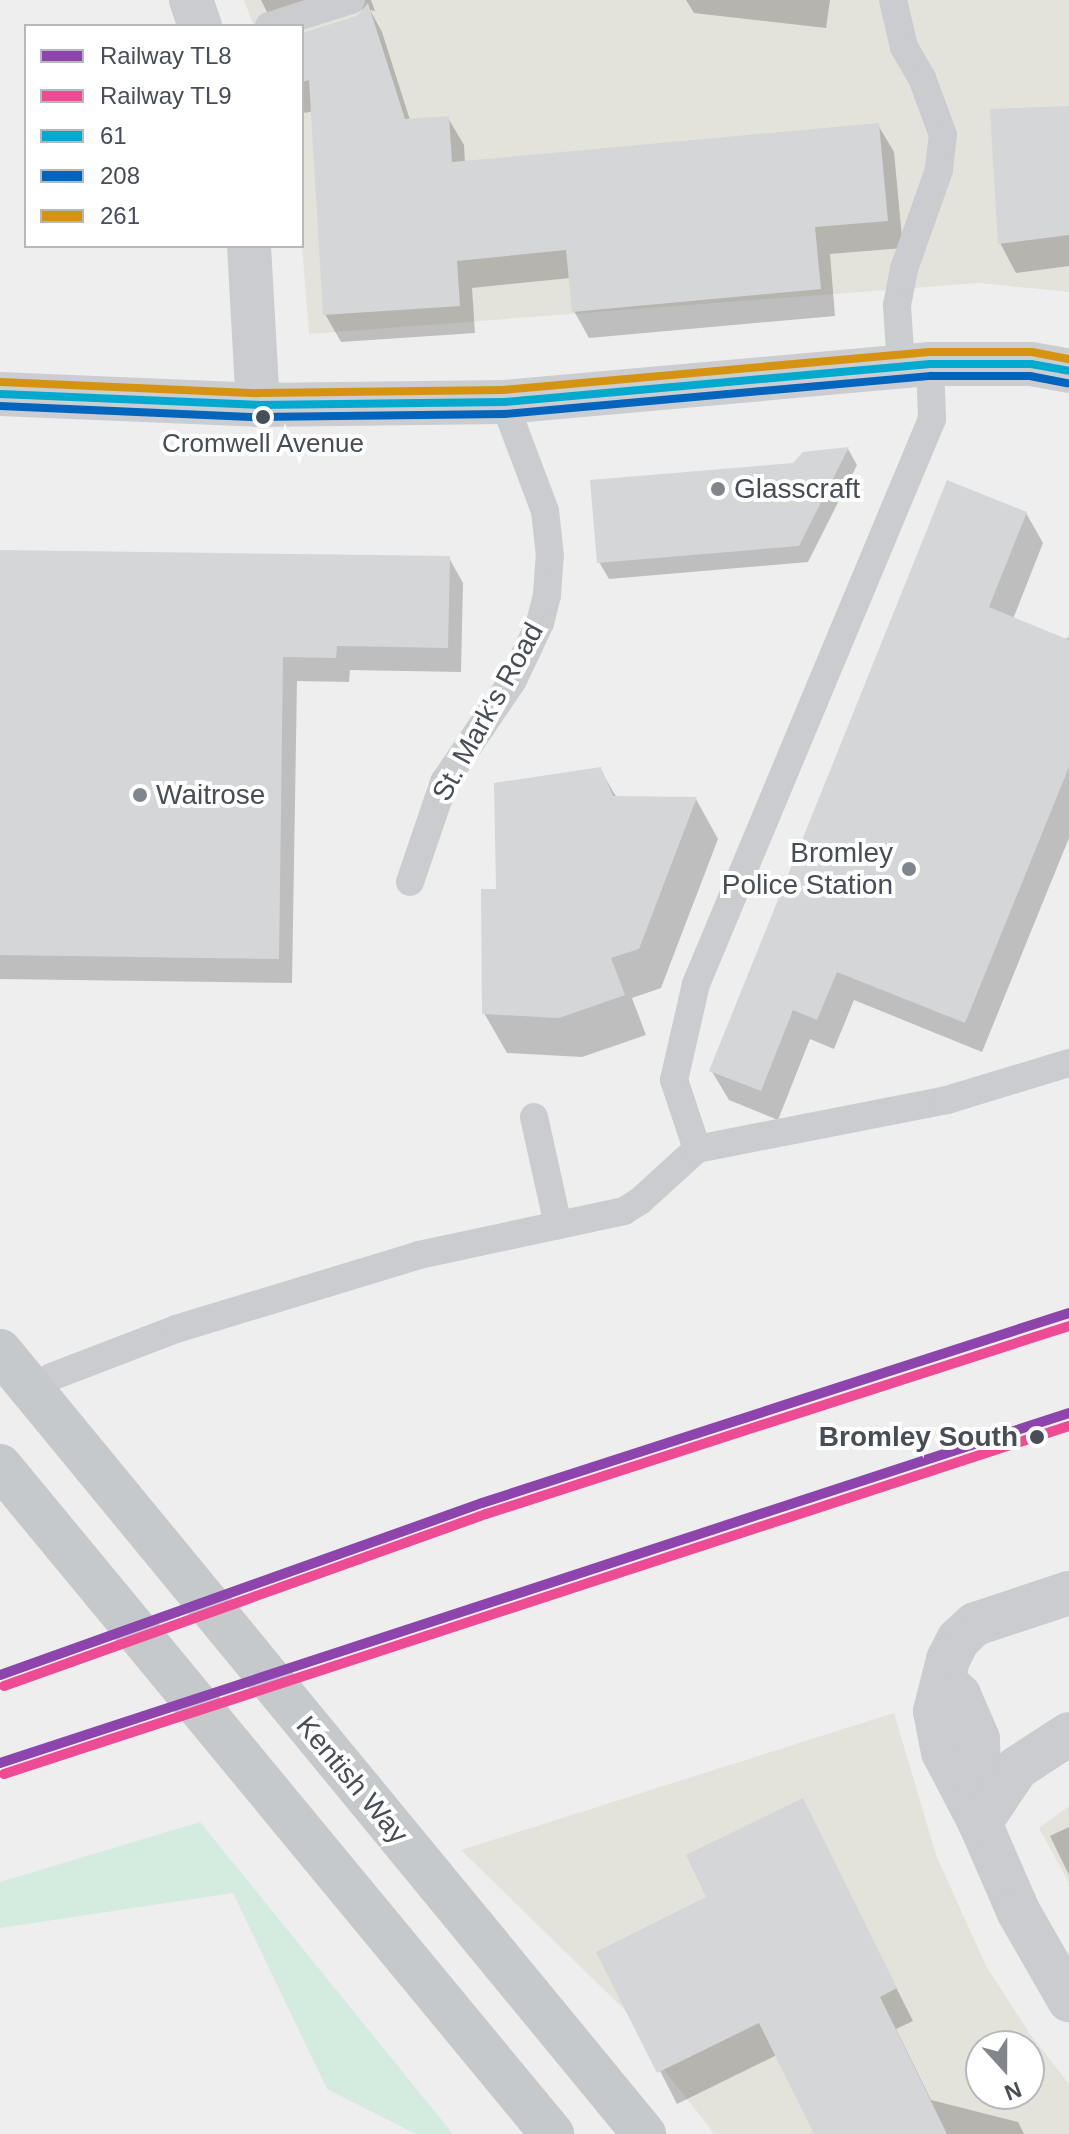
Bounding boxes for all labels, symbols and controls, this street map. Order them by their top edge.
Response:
legend [24,24,304,248]
text: Railway TL8 [100,42,232,69]
text: Railway TL9 [100,82,232,109]
text: 61 [100,122,127,149]
text: 208 [100,162,140,189]
text: 261 [100,202,140,229]
marker: Cromwell Avenue [255,409,271,425]
place label: Cromwell Avenue [161,428,365,460]
place label: Glasscraft [734,472,860,506]
marker: Glasscraft [709,480,727,498]
street label: St. Mark's Road [425,617,551,807]
place label: Waitrose [156,778,265,812]
marker: Waitrose [131,786,149,804]
place label: Bromley Police Station [722,836,893,902]
marker: Bromley Police Station [900,860,918,878]
place label: Bromley South [819,1420,1018,1454]
marker: Bromley South [1025,1425,1049,1449]
street label: Kentish Way [289,1709,415,1851]
north arrow [965,2030,1045,2110]
text: N [1001,2076,1025,2106]

